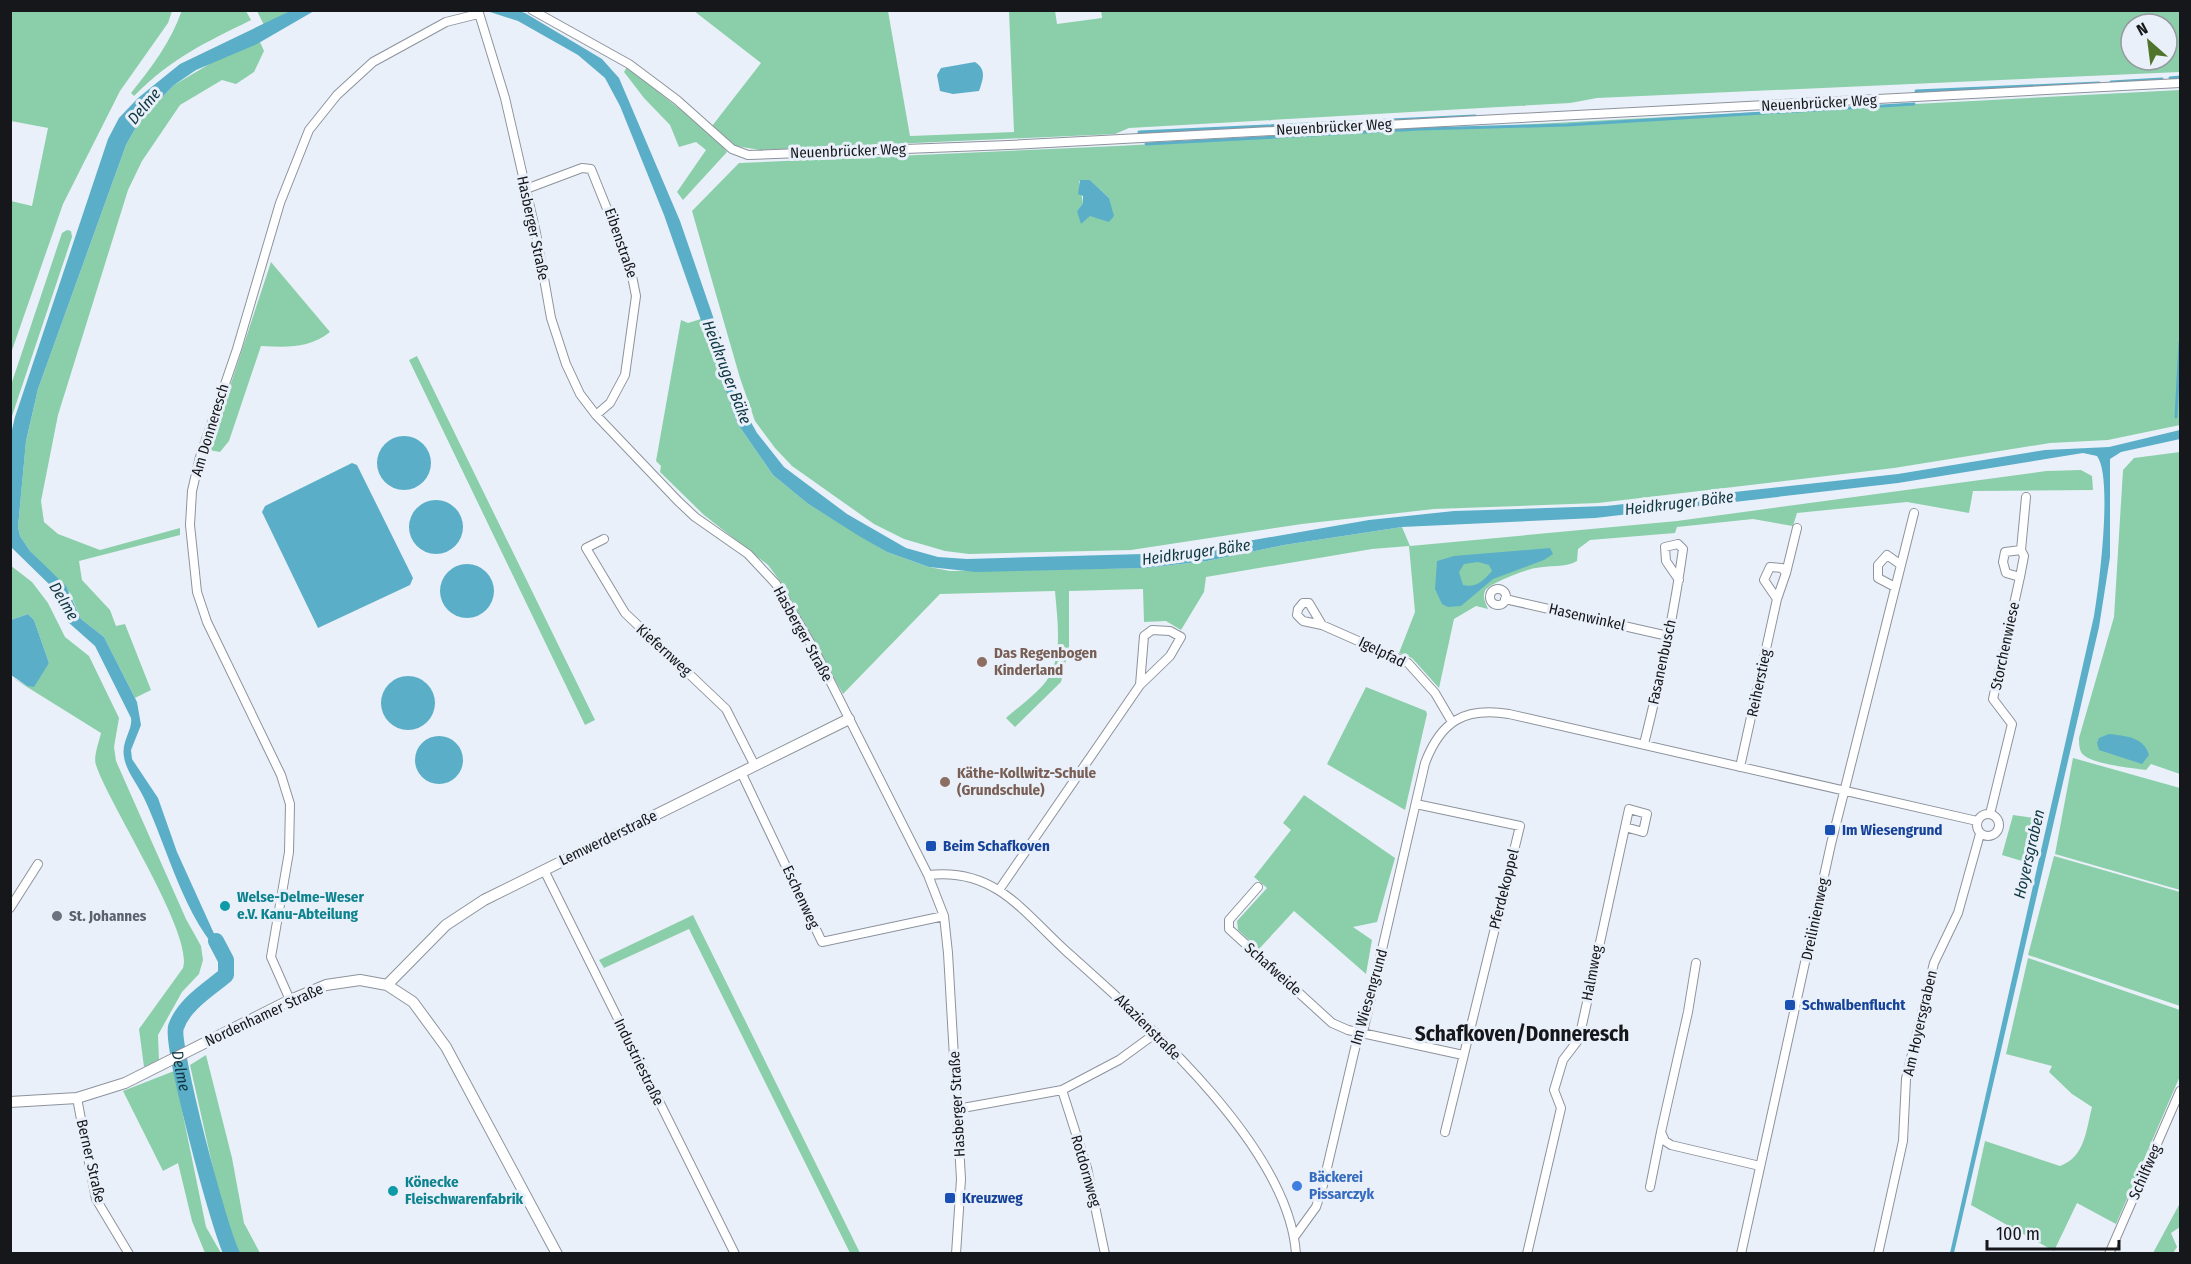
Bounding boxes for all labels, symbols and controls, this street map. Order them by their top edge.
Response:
north arrow [2119,12,2179,72]
text: N [2133,19,2151,40]
water label: Delme [124,84,165,128]
street label: Neuenbrücker Weg [1761,91,1877,115]
street label: Neuenbrücker Weg [1276,115,1392,139]
street label: Neuenbrücker Weg [790,140,906,162]
street label: Hasberger Straße [513,174,553,282]
street label: Eibenstraße [601,206,641,280]
water label: Heidkruger Bäke [699,318,756,427]
street label: Am Donneresch [187,382,233,478]
water label: Heidkruger Bäke [1624,487,1735,519]
water label: Heidkruger Bäke [1141,535,1252,569]
water label: Delme [45,579,83,624]
street label: Hasberger Straße [769,583,837,685]
street label: Hasenwinkel [1547,599,1627,635]
street label: Storchenwiese [1987,600,2023,692]
street label: Fasanenbusch [1644,618,1680,706]
street label: Kiefernweg [633,620,695,680]
street label: Igelpfad [1356,633,1408,671]
place label: Das Regenbogen Kinderland [994,644,1097,679]
street label: Reiherstieg [1743,647,1775,719]
marker: Das Regenbogen Kinderland [975,655,989,669]
place label: Käthe-Kollwitz-Schule (Grundschule) [957,764,1096,799]
marker: Käthe-Kollwitz-Schule (Grundschule) [938,775,952,789]
street label: Lemwerderstraße [556,807,660,869]
water label: Hoyersgraben [2010,808,2048,900]
place label: Im Wiesengrund [1842,821,1942,839]
marker: Im Wiesengrund [1823,823,1837,837]
place label: Beim Schafkoven [943,837,1050,855]
marker: Beim Schafkoven [924,839,938,853]
street label: Pferdekoppel [1485,847,1523,931]
street label: Eschenweg [779,863,823,931]
street label: Dreilinienweg [1797,876,1833,962]
place label: Welse-Delme-Weser e.V. Kanu-Abteilung [237,888,364,923]
marker: Welse-Delme-Weser e.V. Kanu-Abteilung [218,899,232,913]
place label: St. Johannes [69,907,147,925]
marker: St. Johannes [50,909,64,923]
street label: Schafweide [1241,939,1305,999]
street label: Halmweg [1578,944,1606,1002]
street label: Im Wiesengrund [1347,947,1391,1047]
street label: Am Hoyersgraben [1899,968,1941,1078]
street label: Nordenhamer Straße [202,980,326,1050]
street label: Akazienstraße [1111,990,1185,1064]
place label: Schwalbenflucht [1802,996,1906,1014]
marker: Schwalbenflucht [1783,998,1797,1012]
street label: Industriestraße [610,1016,668,1108]
district label: Schafkoven/Donneresch [1415,1021,1629,1047]
water label: Delme [168,1049,195,1093]
street label: Hasberger Straße [945,1051,969,1157]
street label: Berner Straße [73,1118,109,1204]
street label: Rotdornweg [1067,1133,1105,1209]
street label: Schilfweg [2125,1142,2165,1202]
place label: Bäckerei Pissarczyk [1309,1168,1374,1203]
place label: Könecke Fleischwarenfabrik [405,1173,524,1208]
marker: Bäckerei Pissarczyk [1290,1179,1304,1193]
marker: Könecke Fleischwarenfabrik [386,1184,400,1198]
place label: Kreuzweg [962,1189,1023,1207]
marker: Kreuzweg [943,1191,957,1205]
scale bar [1987,1213,2119,1251]
text: 100 m [1996,1223,2040,1245]

